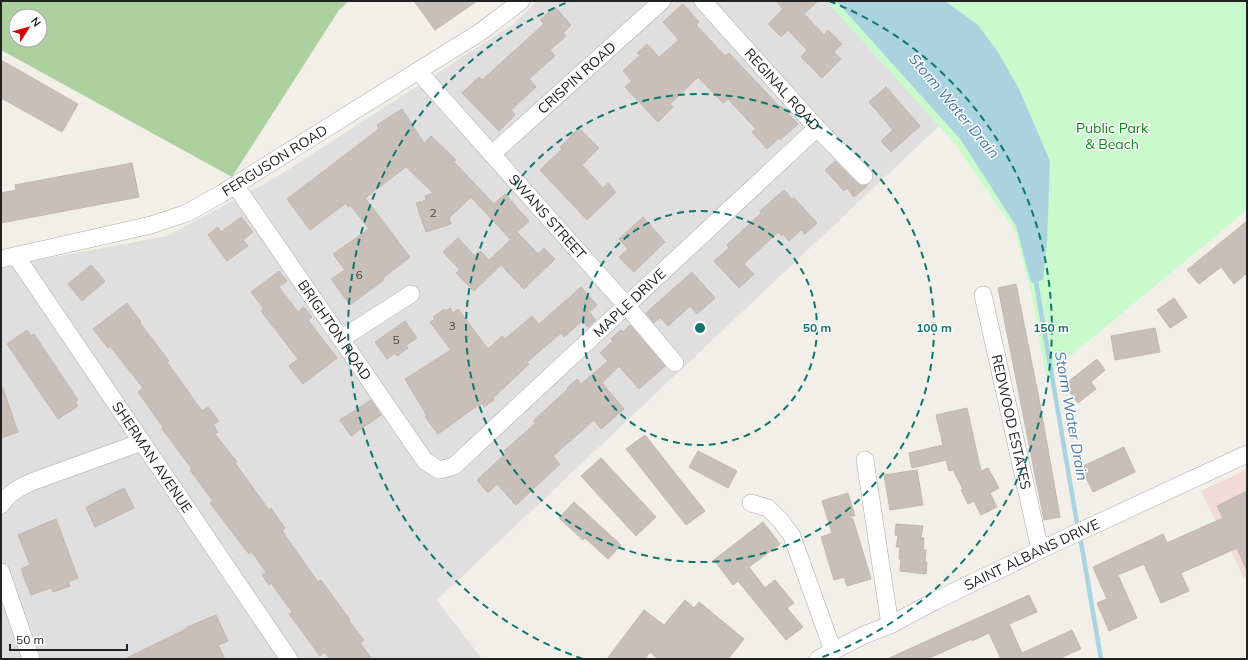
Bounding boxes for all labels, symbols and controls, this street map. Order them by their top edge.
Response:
north arrow [8,8,48,48]
text: N [28,14,44,30]
street label: CRISPIN ROAD [534,38,620,118]
street label: REGINAL ROAD [741,45,824,135]
water label: Storm Water Drain [905,49,1004,162]
park label: Public Park & Beach [1076,119,1149,153]
street label: FERGUSON ROAD [219,121,331,200]
street label: SWANS STREET [505,170,591,263]
house number: 2 [429,205,437,220]
street label: MAPLE DRIVE [589,264,670,341]
house number: 6 [355,267,363,282]
street label: BRIGHTON ROAD [294,276,376,384]
house number: 3 [448,318,456,333]
text: 50 m [803,320,831,335]
text: 100 m [916,320,952,335]
text: 150 m [1033,320,1069,335]
centre of rings [693,321,707,335]
house number: 5 [392,332,400,347]
water label: Storm Water Drain [1051,350,1092,482]
street label: REDWOOD ESTATES [988,353,1035,491]
street label: SHERMAN AVENUE [108,398,196,516]
street label: SAINT ALBANS DRIVE [961,515,1102,594]
scale bar [10,626,127,652]
text: 50 m [16,632,44,647]

